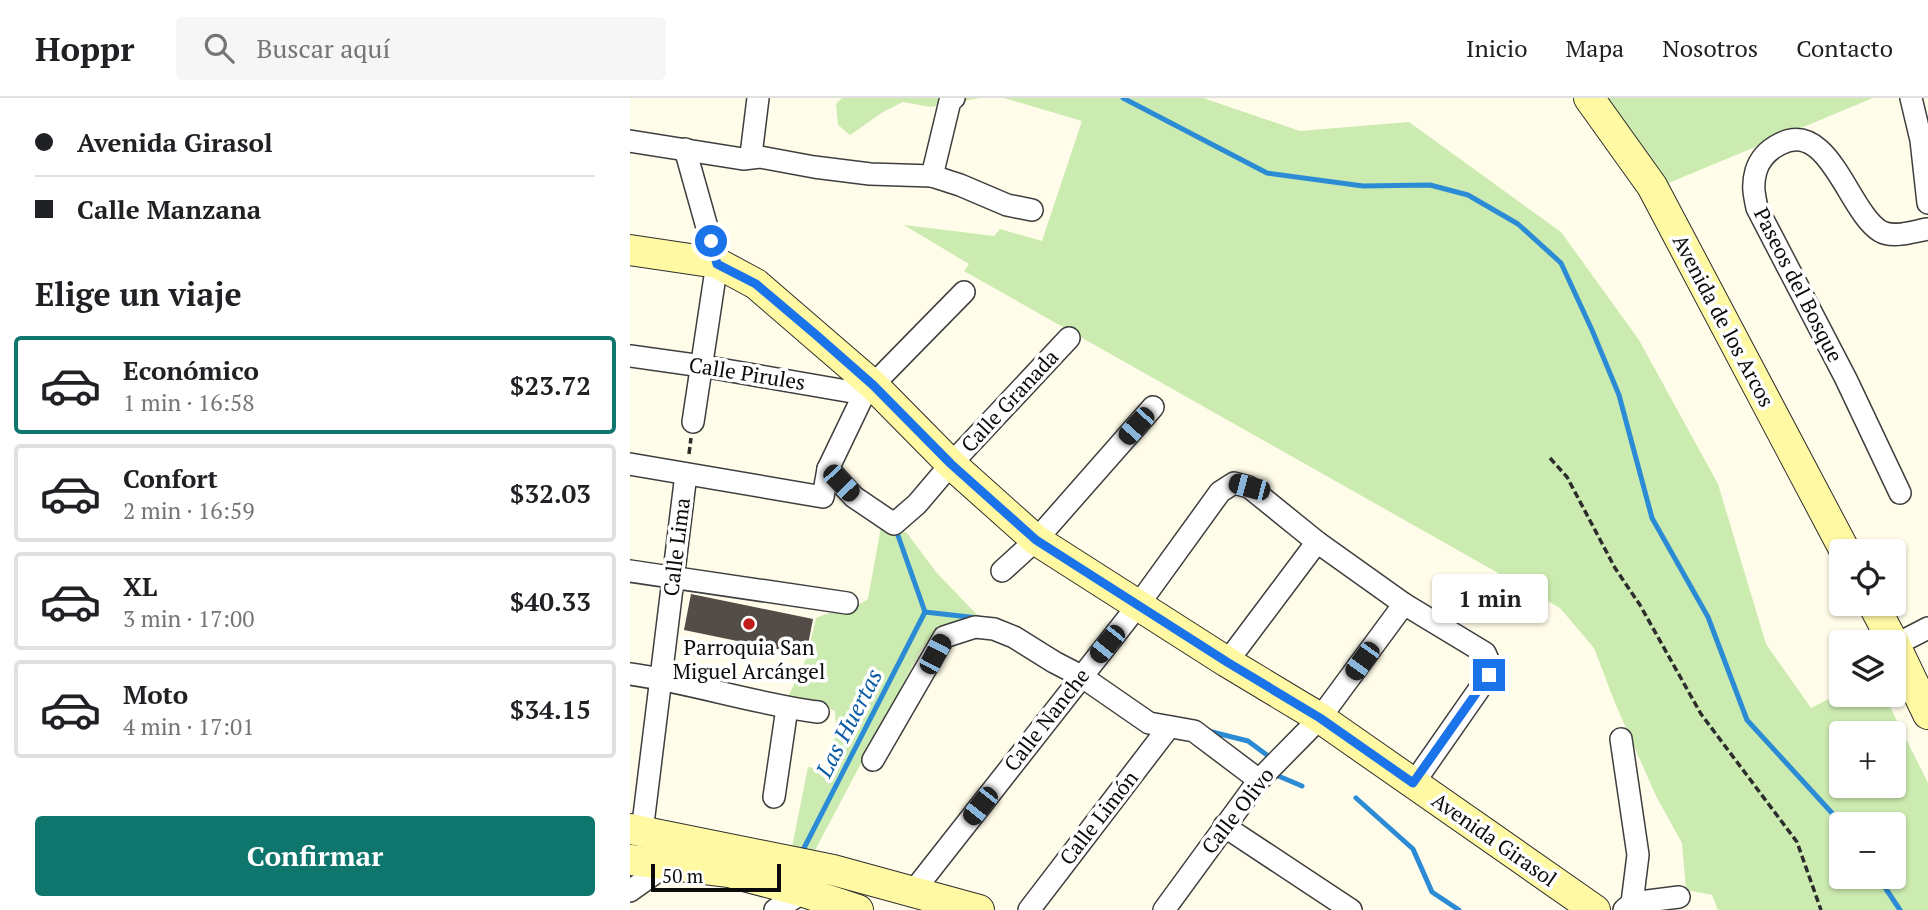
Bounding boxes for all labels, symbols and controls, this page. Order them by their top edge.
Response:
search box [176,17,666,80]
text: Hoppr [35,27,134,70]
icon: search [200,29,238,67]
text: Buscar aquí [256,31,390,65]
text: Inicio [1466,32,1528,64]
text: Mapa [1566,32,1624,64]
text: Nosotros [1662,32,1758,64]
text: Contacto [1796,32,1893,64]
text: Avenida Girasol [77,125,273,159]
text: Calle Manzana [77,192,261,226]
street label: Paseos del Bosque [1748,202,1850,367]
route start [695,225,727,257]
street label: Avenida de los Arcos [1667,229,1781,412]
text: Elige un viaje [35,273,242,315]
street label: Calle Granada [954,343,1064,458]
street label: Calle Pirules [687,350,807,396]
text: Económico [123,353,259,387]
icon: car [39,354,102,417]
text: $23.72 [510,368,591,402]
text: 1 min · 16:58 [123,387,255,418]
car [1115,403,1158,449]
text: Confort [123,461,218,495]
car [819,461,864,505]
icon: car [39,462,102,525]
car [1226,471,1273,503]
text: $32.03 [510,476,591,510]
text: 2 min · 16:59 [123,495,255,526]
street label: Calle Lima [656,496,696,598]
map controls [1829,539,1906,889]
button: locate [1829,539,1906,616]
text: XL [123,569,157,603]
icon: car [39,570,102,633]
callout: 1 min [1431,574,1547,622]
text: 1 min [1459,583,1521,614]
text: $40.33 [510,584,591,618]
text: 3 min · 17:00 [123,603,255,634]
marker: Parroquia San Miguel Arcángel [741,616,757,632]
car [1086,621,1129,667]
button: layers [1829,630,1906,707]
car [916,631,955,677]
place label: Parroquia San Miguel Arcángel [673,633,825,685]
car [1342,638,1383,684]
route end [1473,659,1505,691]
street label: Calle Nanche [997,662,1095,777]
water label: Las Huertas [808,663,889,783]
text: Moto [123,677,188,711]
icon: car [39,678,102,741]
text: $34.15 [510,692,591,726]
text: 4 min · 17:01 [123,711,255,742]
button: + [1829,721,1906,798]
street label: Calle Olivo [1195,761,1280,859]
street label: Calle Limón [1053,764,1144,870]
car [959,783,1002,829]
street label: Avenida Girasol [1427,786,1563,893]
button: − [1829,812,1906,889]
button: Confirmar [35,816,595,896]
scale bar [651,861,780,893]
text: 50 m [662,863,703,888]

